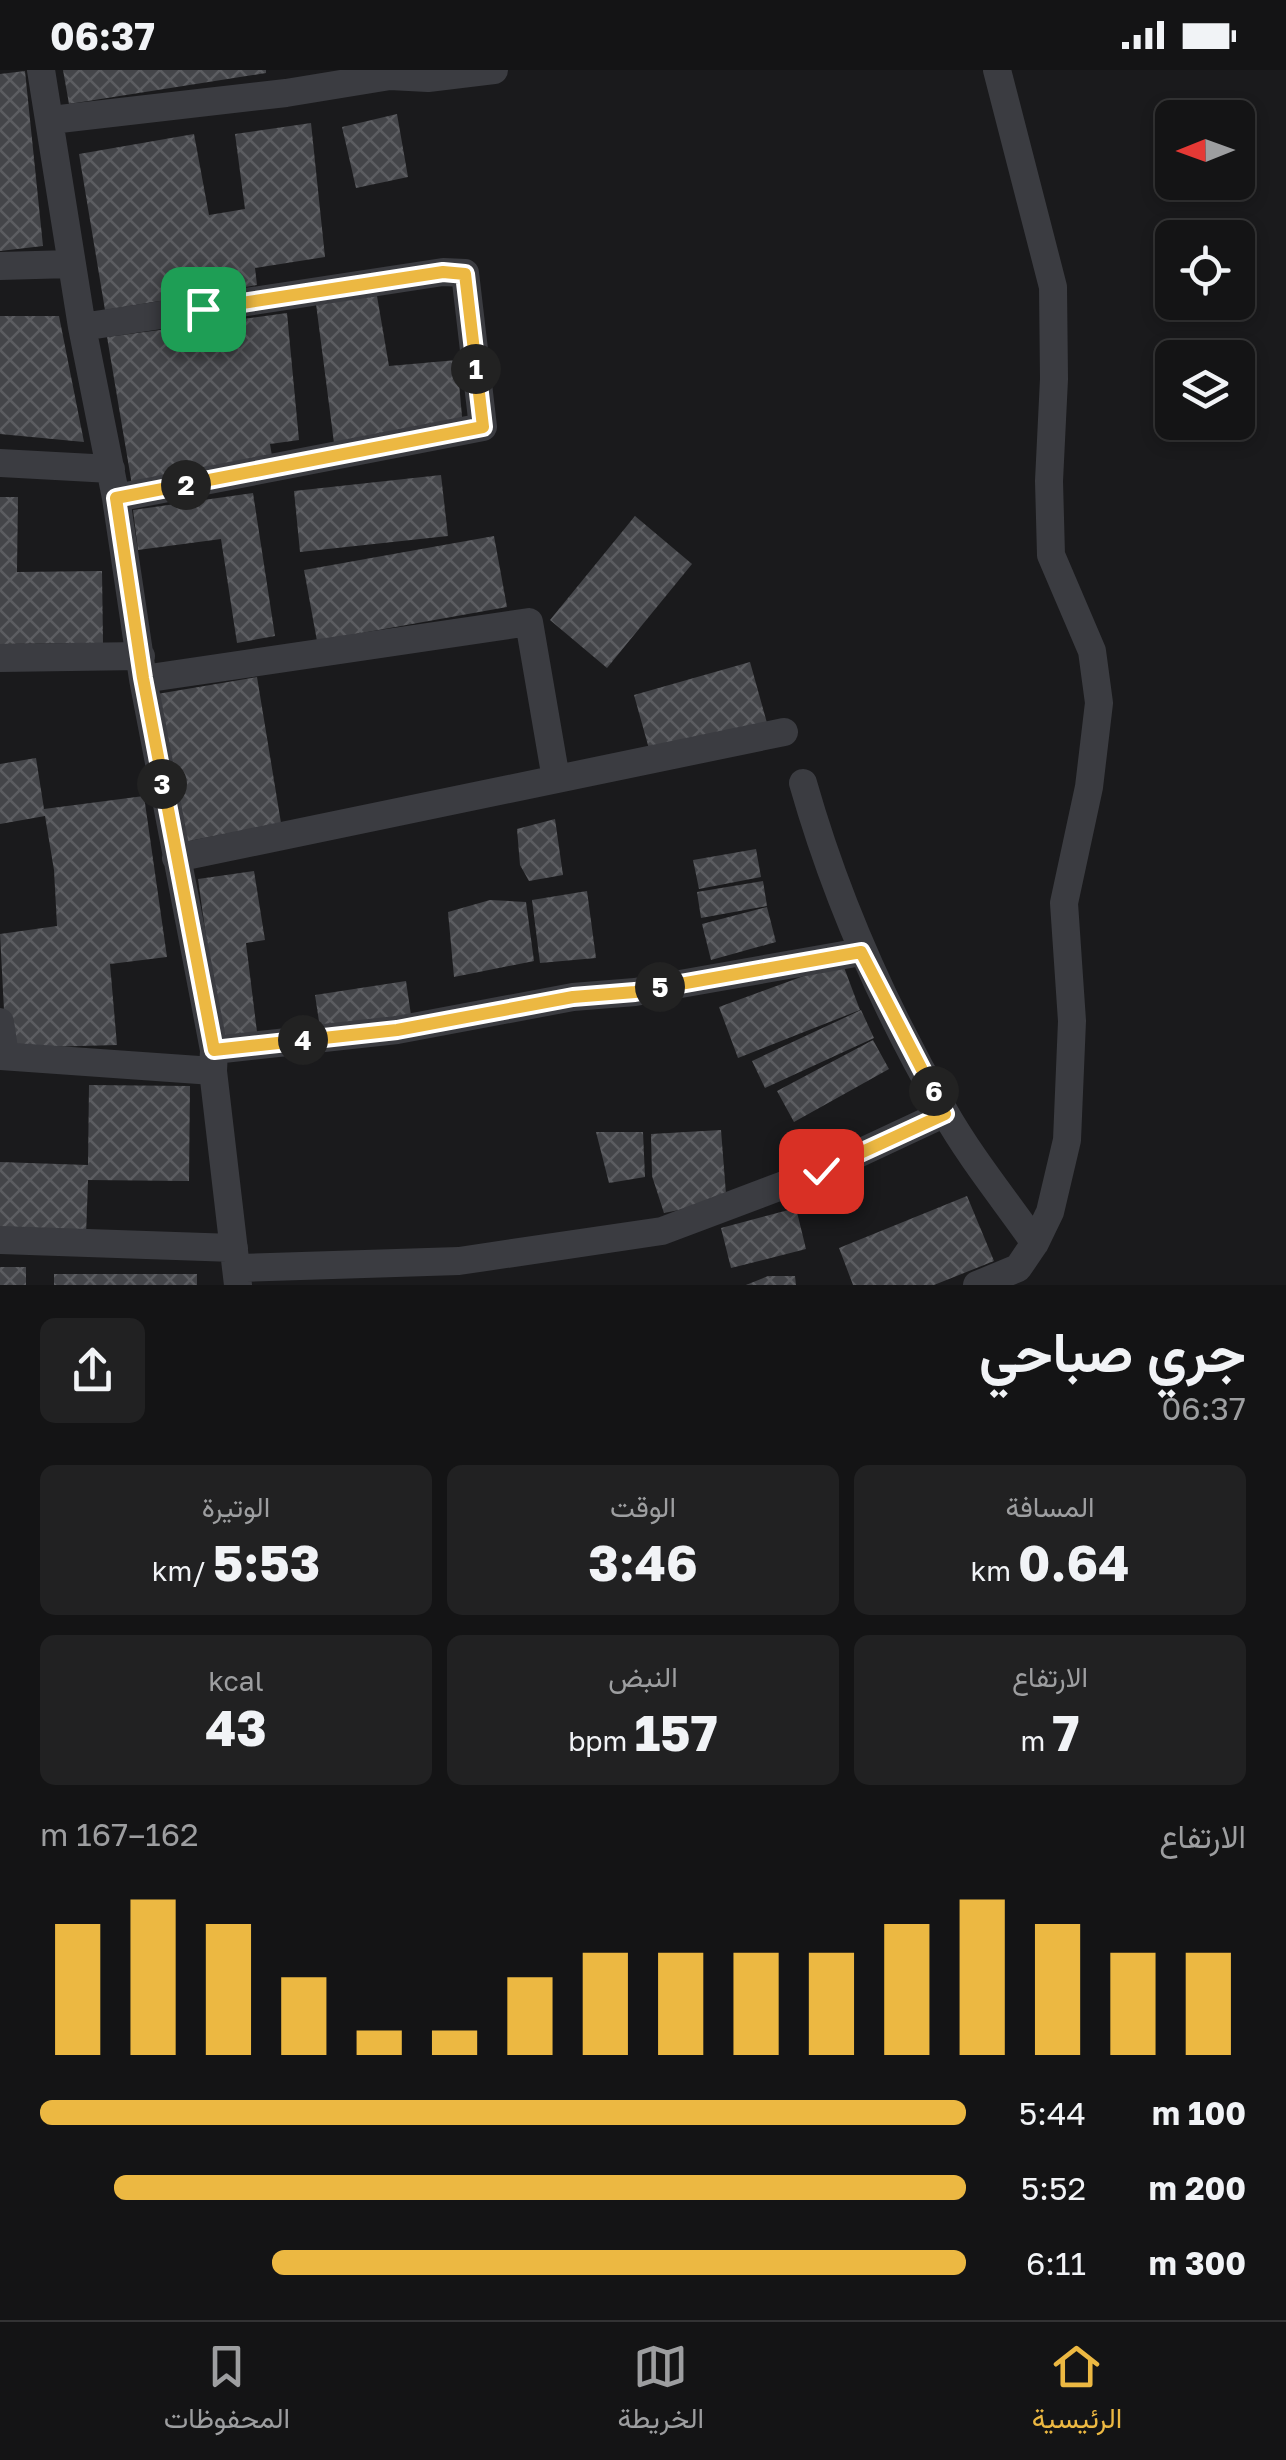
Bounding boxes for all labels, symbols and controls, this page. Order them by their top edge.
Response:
text: 06:37 [50,13,155,58]
north arrow [1155,100,1255,200]
map controls [1155,100,1255,440]
button: locate [1155,220,1255,320]
pin [161,267,246,352]
icon: arrive [176,282,231,337]
button: layers [1155,340,1255,440]
pin: 1 [451,344,501,394]
text: 1 [469,352,483,385]
pin: 2 [161,460,211,510]
text: 2 [177,468,195,501]
pin: 3 [137,759,187,809]
text: 3 [153,767,171,800]
pin: 5 [635,962,685,1012]
text: 5 [651,970,669,1003]
pin: 4 [278,1015,328,1065]
text: 4 [294,1023,312,1056]
pin: 6 [909,1066,959,1116]
text: 6 [925,1074,943,1107]
pin [779,1129,864,1214]
icon: check [794,1144,849,1199]
button: share [40,1318,145,1423]
text: جري صباحي [979,1318,1246,1384]
text: 06:37 [1162,1389,1246,1427]
text: الوتيرة [202,1490,270,1523]
text: الوقت [610,1490,676,1523]
text: المسافة [1006,1490,1094,1523]
text: 5:53 [213,1532,320,1592]
text: 3:46 [588,1532,698,1592]
text: 0.64 [1018,1532,1130,1592]
text: /km [152,1554,213,1587]
text: km [970,1554,1018,1587]
text: النبض [608,1660,678,1693]
text: الارتفاع [1012,1660,1088,1693]
text: kcal [208,1664,264,1697]
text: 43 [205,1697,267,1757]
text: 157 [634,1702,718,1762]
text: 7 [1052,1702,1080,1762]
text: bpm [568,1724,634,1757]
text: m [1020,1724,1052,1757]
text: 162–167 m [40,1815,199,1853]
text: الارتفاع [1159,1817,1246,1855]
text: 5:44 [1019,2094,1086,2132]
text: 100 m [1152,2094,1246,2132]
text: 5:52 [1021,2169,1086,2207]
text: 200 m [1149,2169,1246,2207]
text: 6:11 [1026,2244,1086,2282]
text: 300 m [1149,2244,1246,2282]
tab: المحفوظات [164,2339,290,2443]
tab: الخريطة [618,2339,704,2443]
tab: الرئيسية [1032,2339,1122,2443]

